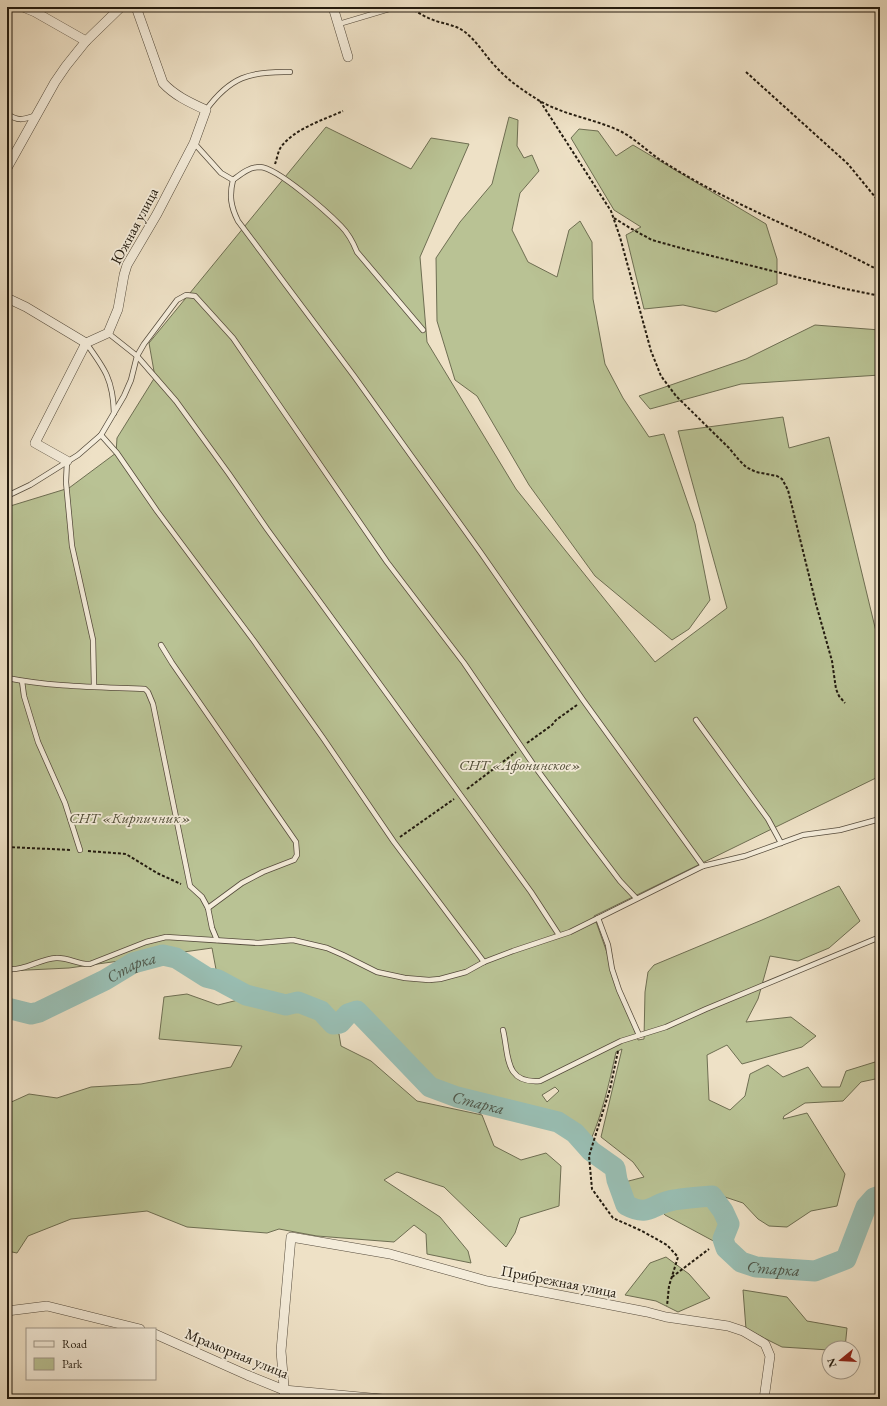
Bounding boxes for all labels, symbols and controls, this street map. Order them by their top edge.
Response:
street label: Южная улица [106,184,162,268]
park label: СНТ «Афонинское» [459,755,581,774]
park label: СНТ «Кирпичник» [69,808,191,827]
water label: Старка [102,947,158,987]
water label: Старка [450,1086,507,1119]
water label: Старка [744,1254,801,1280]
street label: Прибрежная улица [499,1260,619,1302]
street label: Мраморная улица [182,1324,292,1382]
legend [26,1328,156,1380]
text: Road [62,1336,88,1352]
north arrow [821,1340,861,1380]
text: Park [62,1356,83,1372]
text: N [823,1357,840,1369]

